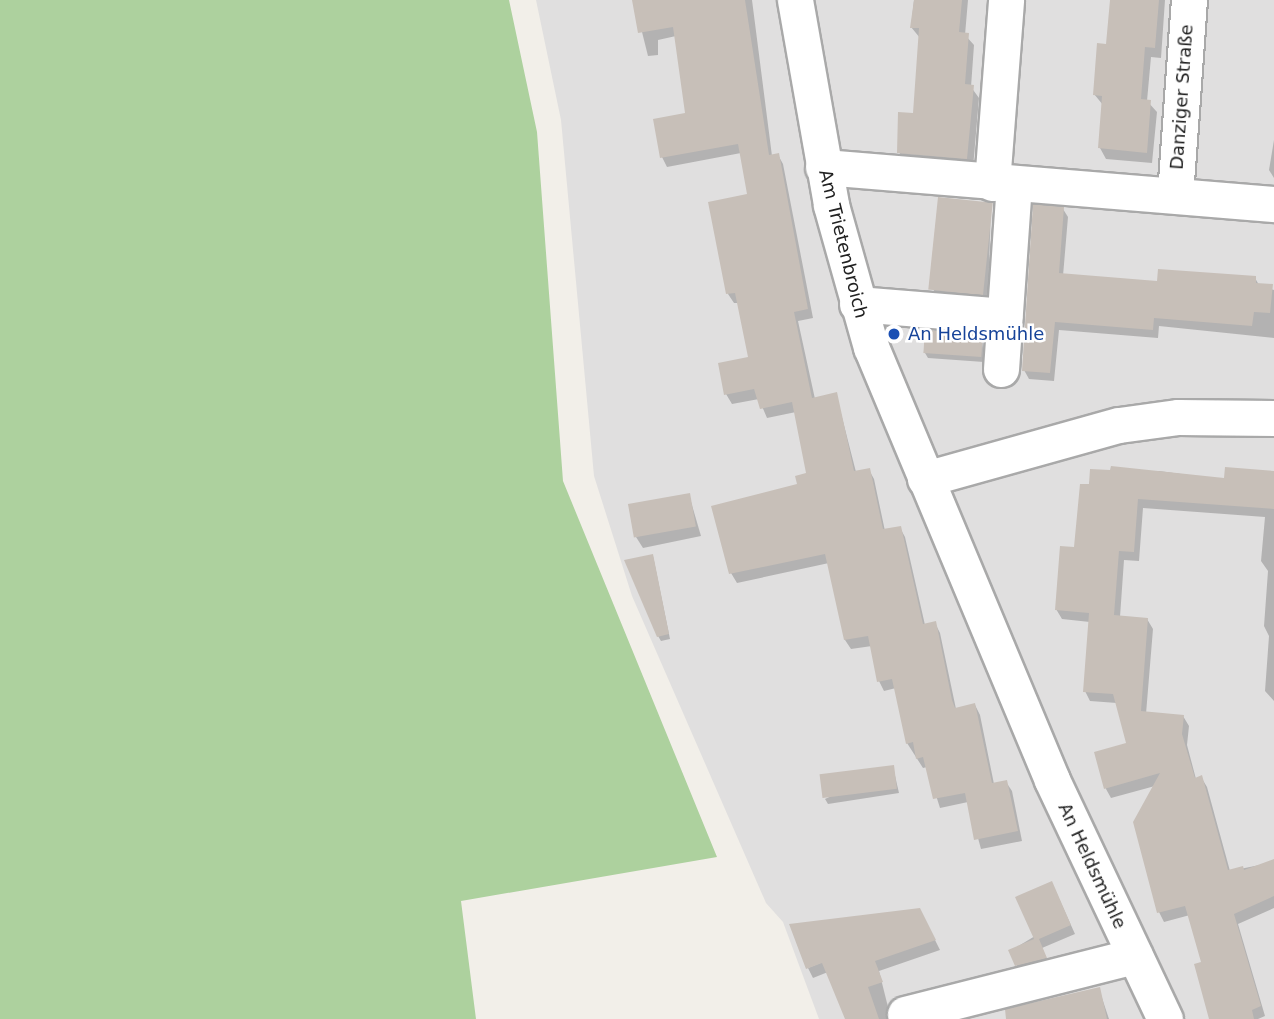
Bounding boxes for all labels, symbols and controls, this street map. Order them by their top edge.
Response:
street label: Danziger Straße [1166,24,1198,170]
street label: Am Trietenbroich [814,167,872,321]
place label: An Heldsmühle [908,323,1044,345]
marker: An Heldsmühle [886,326,902,342]
street label: An Heldsmühle [1053,800,1131,932]

